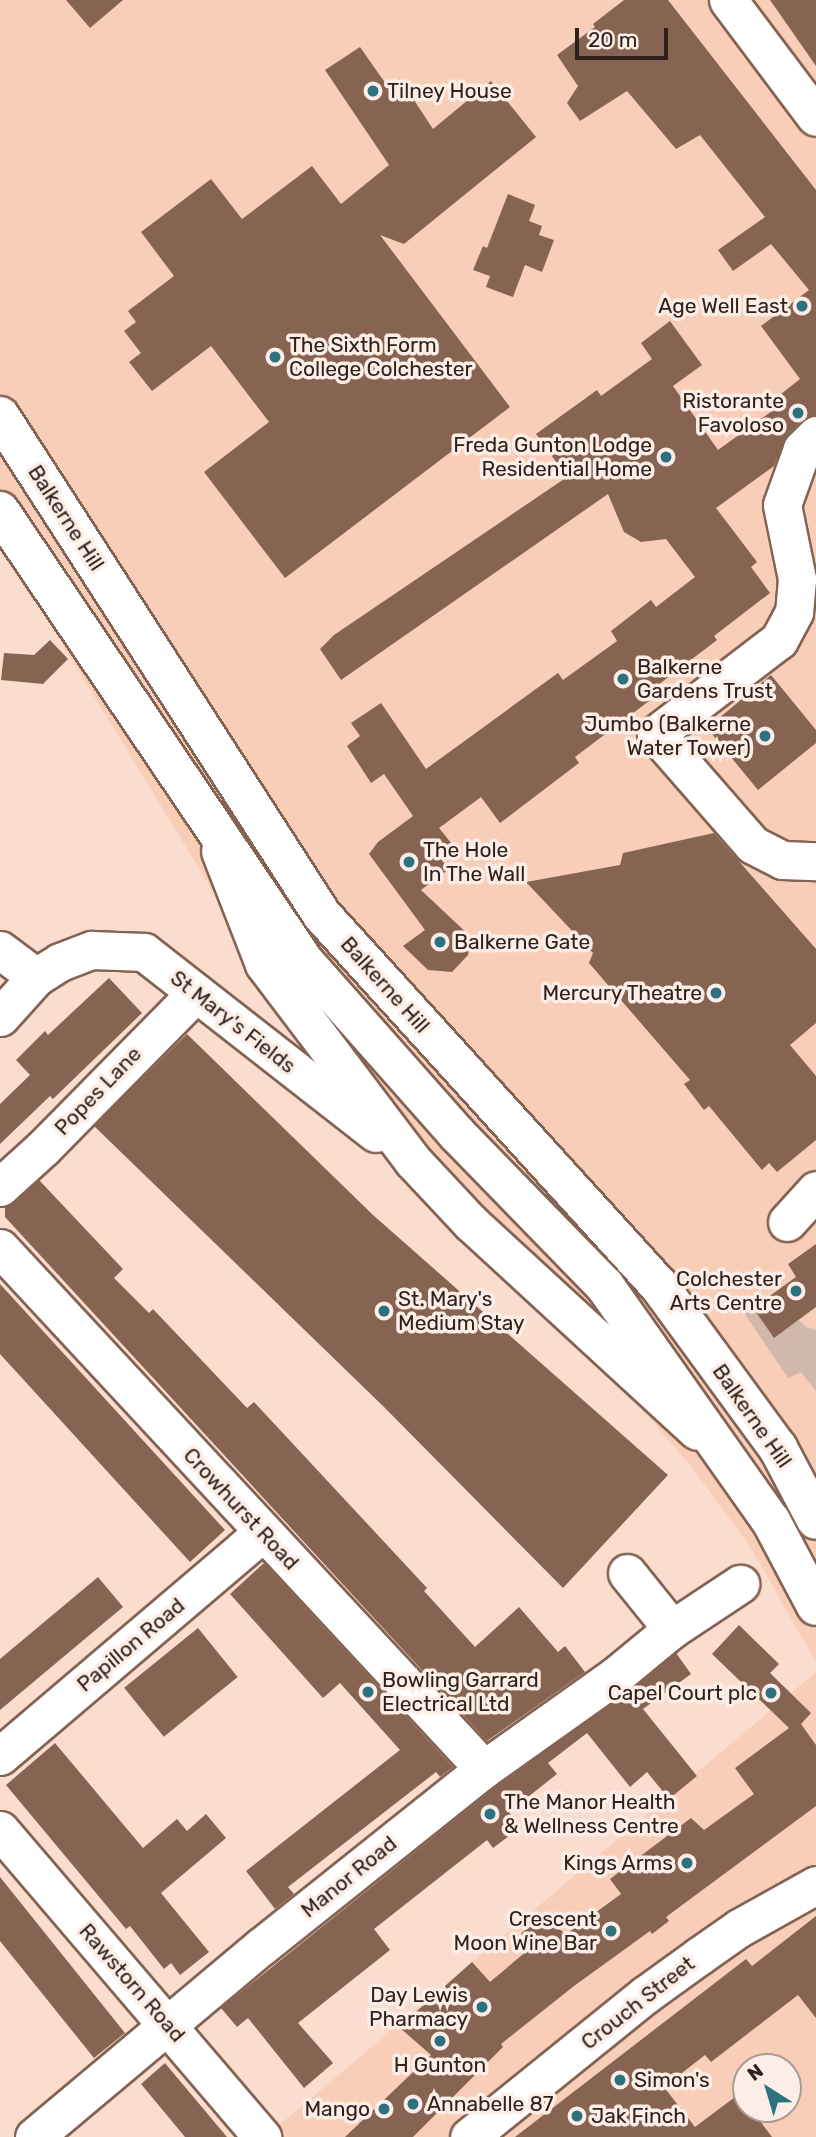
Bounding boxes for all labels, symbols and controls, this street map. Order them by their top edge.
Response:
scale bar [578,14,671,58]
text: 20 m [588,27,637,52]
place label: Tilney House [387,78,512,104]
marker: Tilney House [365,83,381,99]
place label: Age Well East [658,293,788,319]
marker: Age Well East [794,298,810,314]
place label: The Sixth Form College Colchester [289,332,472,382]
marker: The Sixth Form College Colchester [267,349,283,365]
place label: Ristorante Favoloso [682,388,784,438]
marker: Ristorante Favoloso [790,405,806,421]
place label: Freda Gunton Lodge Residential Home [453,432,652,482]
marker: Freda Gunton Lodge Residential Home [658,449,674,465]
street label: Balkerne Hill [23,461,109,575]
place label: Balkerne Gardens Trust [637,654,773,704]
marker: Balkerne Gardens Trust [615,671,631,687]
place label: Jumbo (Balkerne Water Tower) [584,711,751,761]
marker: Jumbo (Balkerne Water Tower) [757,728,773,744]
place label: The Hole In The Wall [423,837,526,887]
marker: The Hole In The Wall [401,854,417,870]
place label: Balkerne Gate [454,929,590,955]
street label: Balkerne Hill [335,932,435,1038]
marker: Balkerne Gate [432,934,448,950]
street label: St Mary's Fields [165,965,301,1079]
place label: Mercury Theatre [541,980,702,1006]
marker: Mercury Theatre [708,985,724,1001]
street label: Popes Lane [50,1041,146,1141]
place label: Colchester Arts Centre [670,1266,782,1316]
marker: Colchester Arts Centre [788,1283,804,1299]
place label: St. Mary's Medium Stay [398,1286,525,1336]
marker: St. Mary's Medium Stay [376,1303,392,1319]
street label: Balkerne Hill [707,1359,797,1473]
street label: Crowhurst Road [178,1443,304,1575]
street label: Papillon Road [72,1593,190,1697]
place label: Bowling Garrard Electrical Ltd [382,1667,539,1717]
place label: Capel Court plc [608,1680,757,1706]
marker: Bowling Garrard Electrical Ltd [360,1684,376,1700]
marker: Capel Court plc [763,1685,779,1701]
place label: The Manor Health & Wellness Centre [504,1789,679,1839]
marker: The Manor Health & Wellness Centre [482,1806,498,1822]
street label: Manor Road [296,1831,402,1923]
place label: Kings Arms [563,1850,673,1876]
marker: Kings Arms [679,1855,695,1871]
place label: Crescent Moon Wine Bar [453,1906,597,1956]
street label: Rawstorn Road [74,1919,190,2047]
marker: Crescent Moon Wine Bar [603,1923,619,1939]
street label: Crouch Street [576,1951,700,2055]
place label: Day Lewis Pharmacy [369,1982,468,2032]
marker: Day Lewis Pharmacy [474,1999,490,2015]
marker: H Gunton [432,2033,448,2049]
place label: H Gunton [394,2052,486,2078]
north arrow [732,2053,802,2123]
text: N [743,2059,768,2086]
place label: Simon's [634,2067,710,2093]
marker: Simon's [612,2072,628,2088]
place label: Annabelle 87 [427,2091,554,2117]
place label: Mango [304,2096,370,2122]
marker: Annabelle 87 [405,2096,421,2112]
marker: Mango [376,2101,392,2117]
place label: Jak Finch [591,2103,686,2129]
marker: Jak Finch [569,2108,585,2124]

